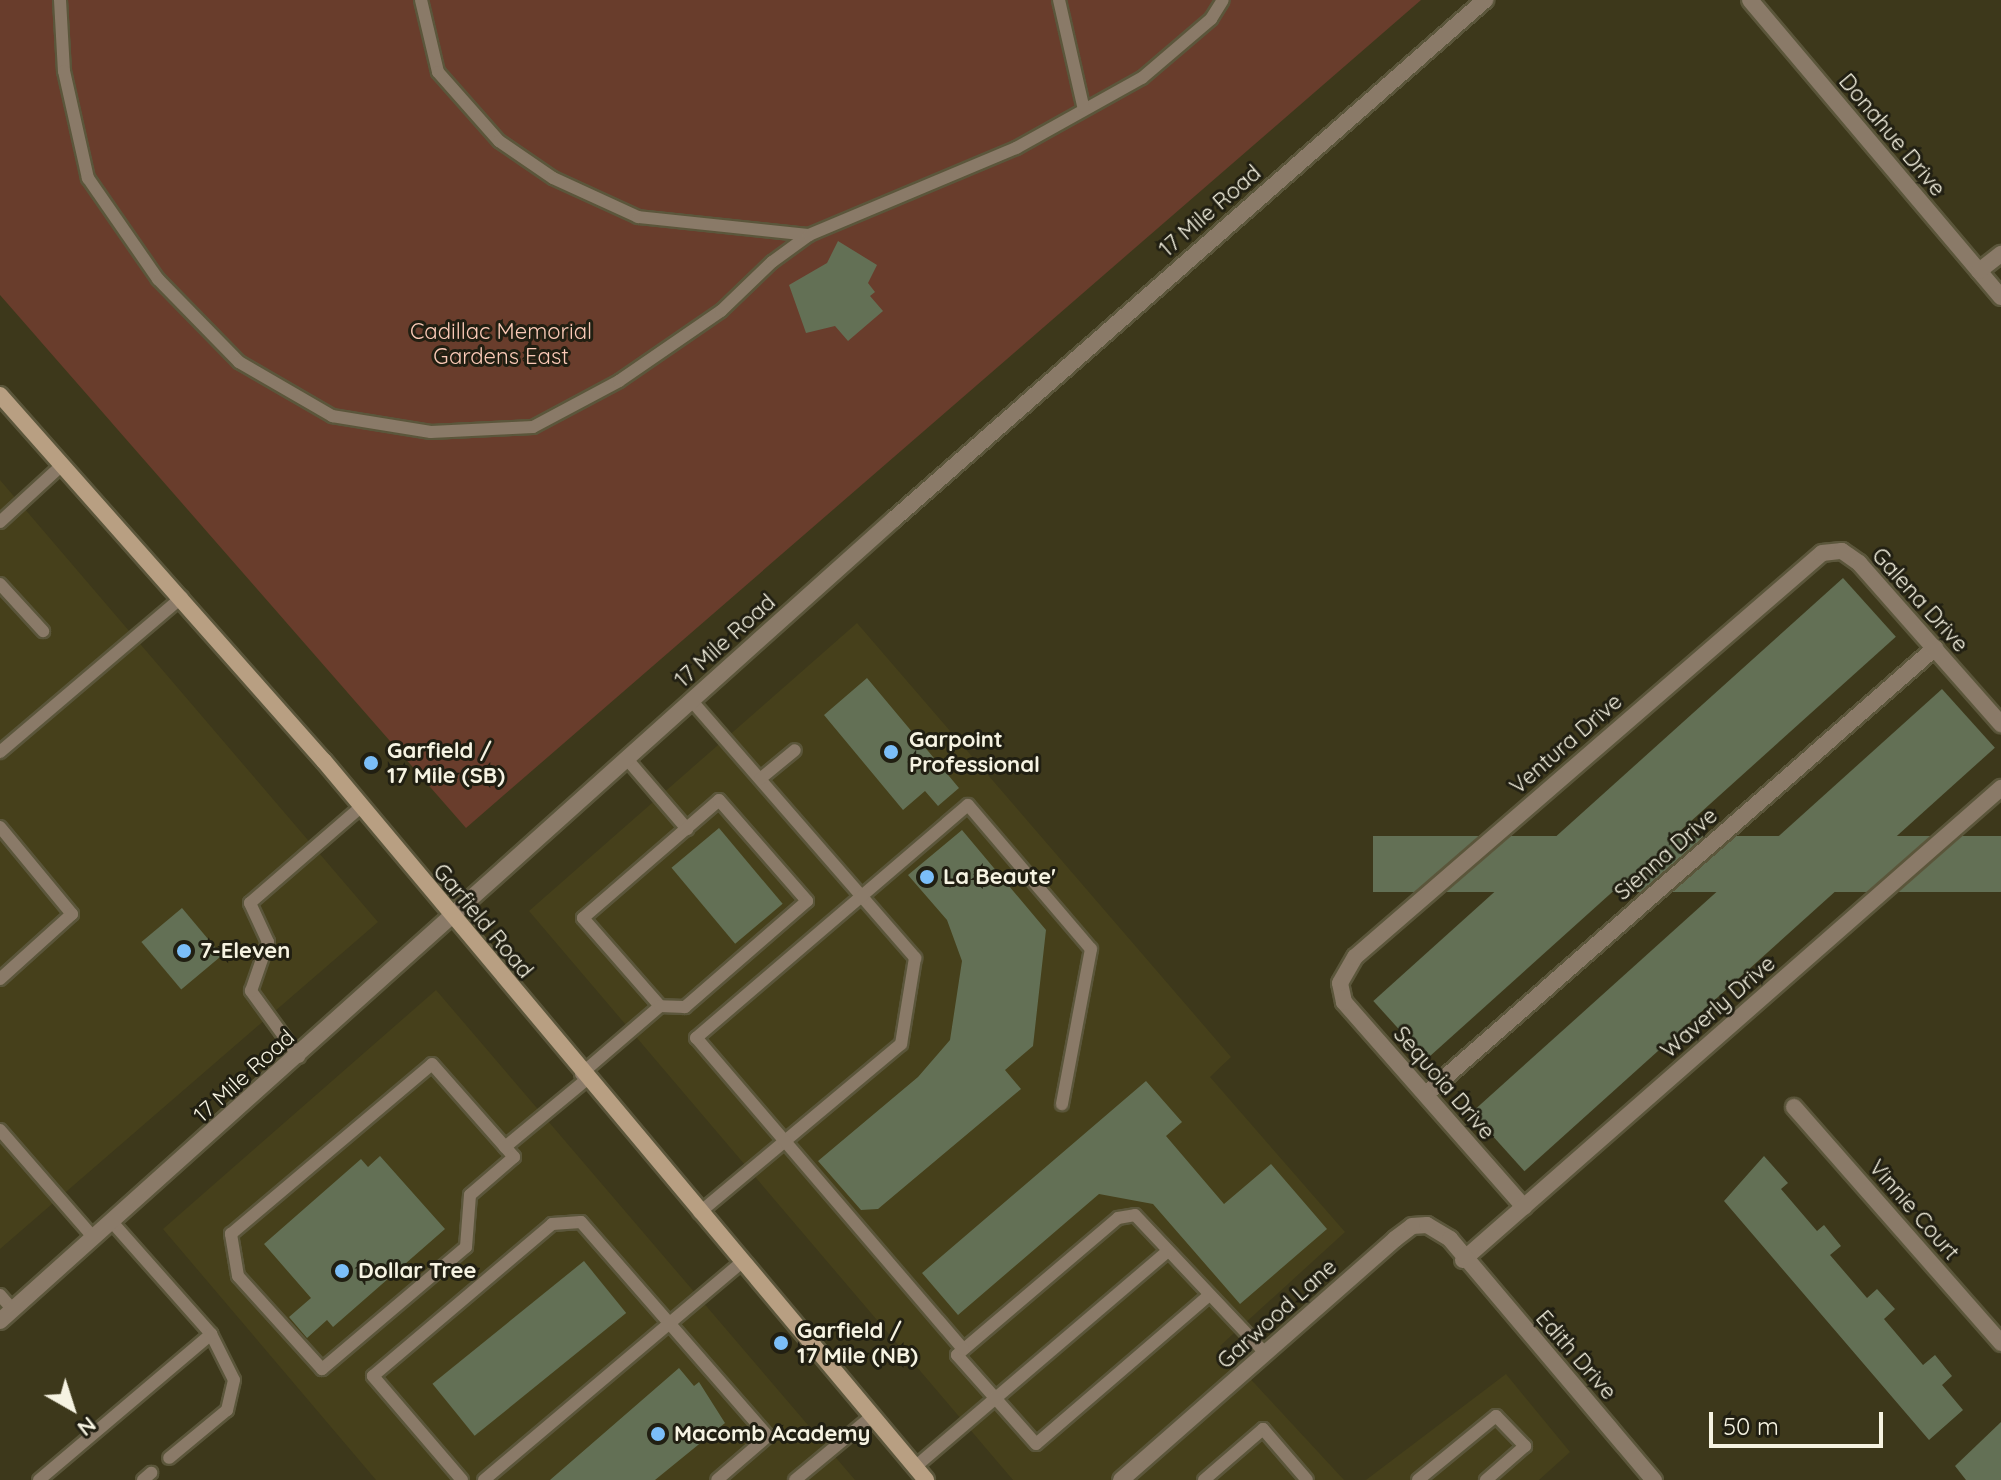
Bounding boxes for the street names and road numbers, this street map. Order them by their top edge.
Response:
street label: Donahue Drive [1833,68,1951,202]
street label: 17 Mile Road [1154,160,1266,262]
street label: Galena Drive [1866,542,1974,658]
street label: 17 Mile Road [669,589,781,693]
street label: Ventura Drive [1505,688,1627,800]
street label: Sienna Drive [1609,802,1723,906]
street label: Garfield Road [428,858,538,984]
street label: Waverly Drive [1655,950,1781,1064]
street label: Sequoia Drive [1388,1021,1500,1145]
street label: 17 Mile Road [188,1024,300,1128]
street label: Vinnie Court [1863,1155,1965,1265]
street label: Garwood Lane [1212,1254,1342,1374]
street label: Edith Drive [1530,1305,1622,1405]

